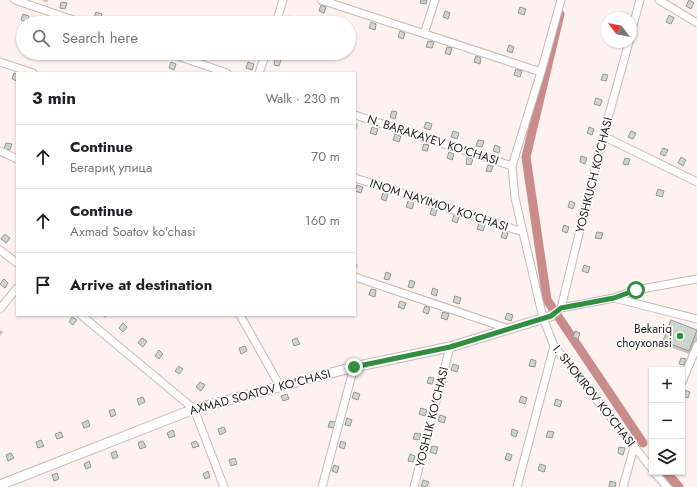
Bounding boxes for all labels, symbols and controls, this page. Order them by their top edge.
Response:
north arrow [601,12,637,48]
search box [16,16,356,60]
icon: search [30,27,52,49]
text: Search here [62,27,138,49]
text: 3 min [32,86,76,110]
text: Walk · 230 m [265,89,340,108]
street label: N. BARAKAYEV KO'CHASI [365,110,501,170]
street label: YOSHKUCH KO'CHASI [571,115,617,235]
text: Continue [70,136,133,158]
icon: ahead [32,146,54,168]
text: 70 m [311,147,340,166]
text: Бегариқ улица [70,158,152,177]
street label: INOM NAYIMOV KO'CHASI [368,174,510,236]
text: Continue [70,200,133,222]
icon: ahead [32,210,54,232]
text: 160 m [305,211,340,230]
text: Axmad Soatov ko'chasi [70,222,196,241]
icon: arrive [32,274,54,296]
text: Arrive at destination [70,274,212,296]
route start [627,281,645,299]
place label: Bekariq choyxonasi [617,320,672,352]
marker: Bekariq choyxonasi [675,331,685,341]
street label: I. SHOKIROV KO'CHASI [548,341,640,451]
route end [345,358,363,376]
street label: AXMAD SOATOV KO'CHASI [187,364,333,420]
street label: YOSHLIK KO'CHASI [411,365,453,469]
map controls [649,367,685,475]
button: + [649,367,685,403]
button: − [649,403,685,439]
button: layers [649,439,685,475]

